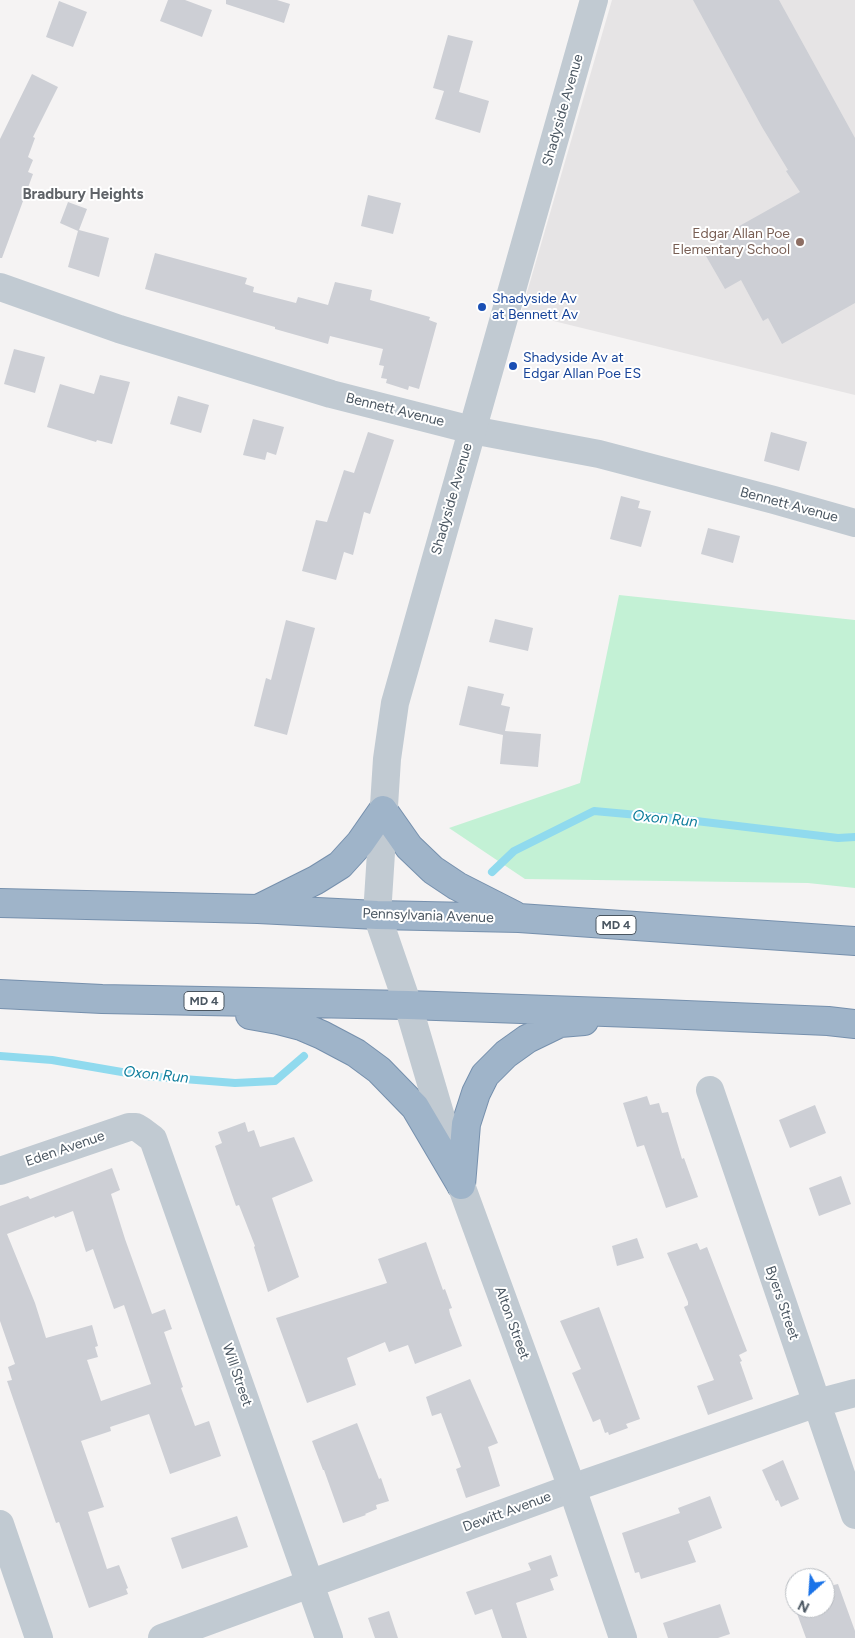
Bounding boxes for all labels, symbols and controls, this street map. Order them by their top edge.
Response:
street label: Shadyside Avenue [539,52,587,168]
district label: Bradbury Heights [22,186,144,204]
place label: Edgar Allan Poe Elementary School [672,226,790,258]
marker: Edgar Allan Poe Elementary School [794,236,806,248]
place label: Shadyside Av at Bennett Av [492,291,578,324]
marker: Shadyside Av at Bennett Av [476,301,488,313]
place label: Shadyside Av at Edgar Allan Poe ES [523,350,641,382]
marker: Shadyside Av at Edgar Allan Poe ES [507,360,519,372]
street label: Bennett Avenue [344,390,446,430]
street label: Shadyside Avenue [428,441,476,557]
street label: Bennett Avenue [738,484,840,526]
water label: Oxon Run [631,807,699,831]
street label: Pennsylvania Avenue [362,905,494,927]
road number: MD 4 [596,916,636,934]
road number: MD 4 [184,991,224,1010]
water label: Oxon Run [122,1063,190,1087]
street label: Eden Avenue [23,1128,107,1170]
street label: Byers Street [761,1264,803,1342]
street label: Alton Street [491,1284,533,1362]
street label: Will Street [218,1341,256,1409]
street label: Dewitt Avenue [461,1488,553,1536]
north arrow [785,1568,835,1618]
text: N [795,1596,812,1616]

